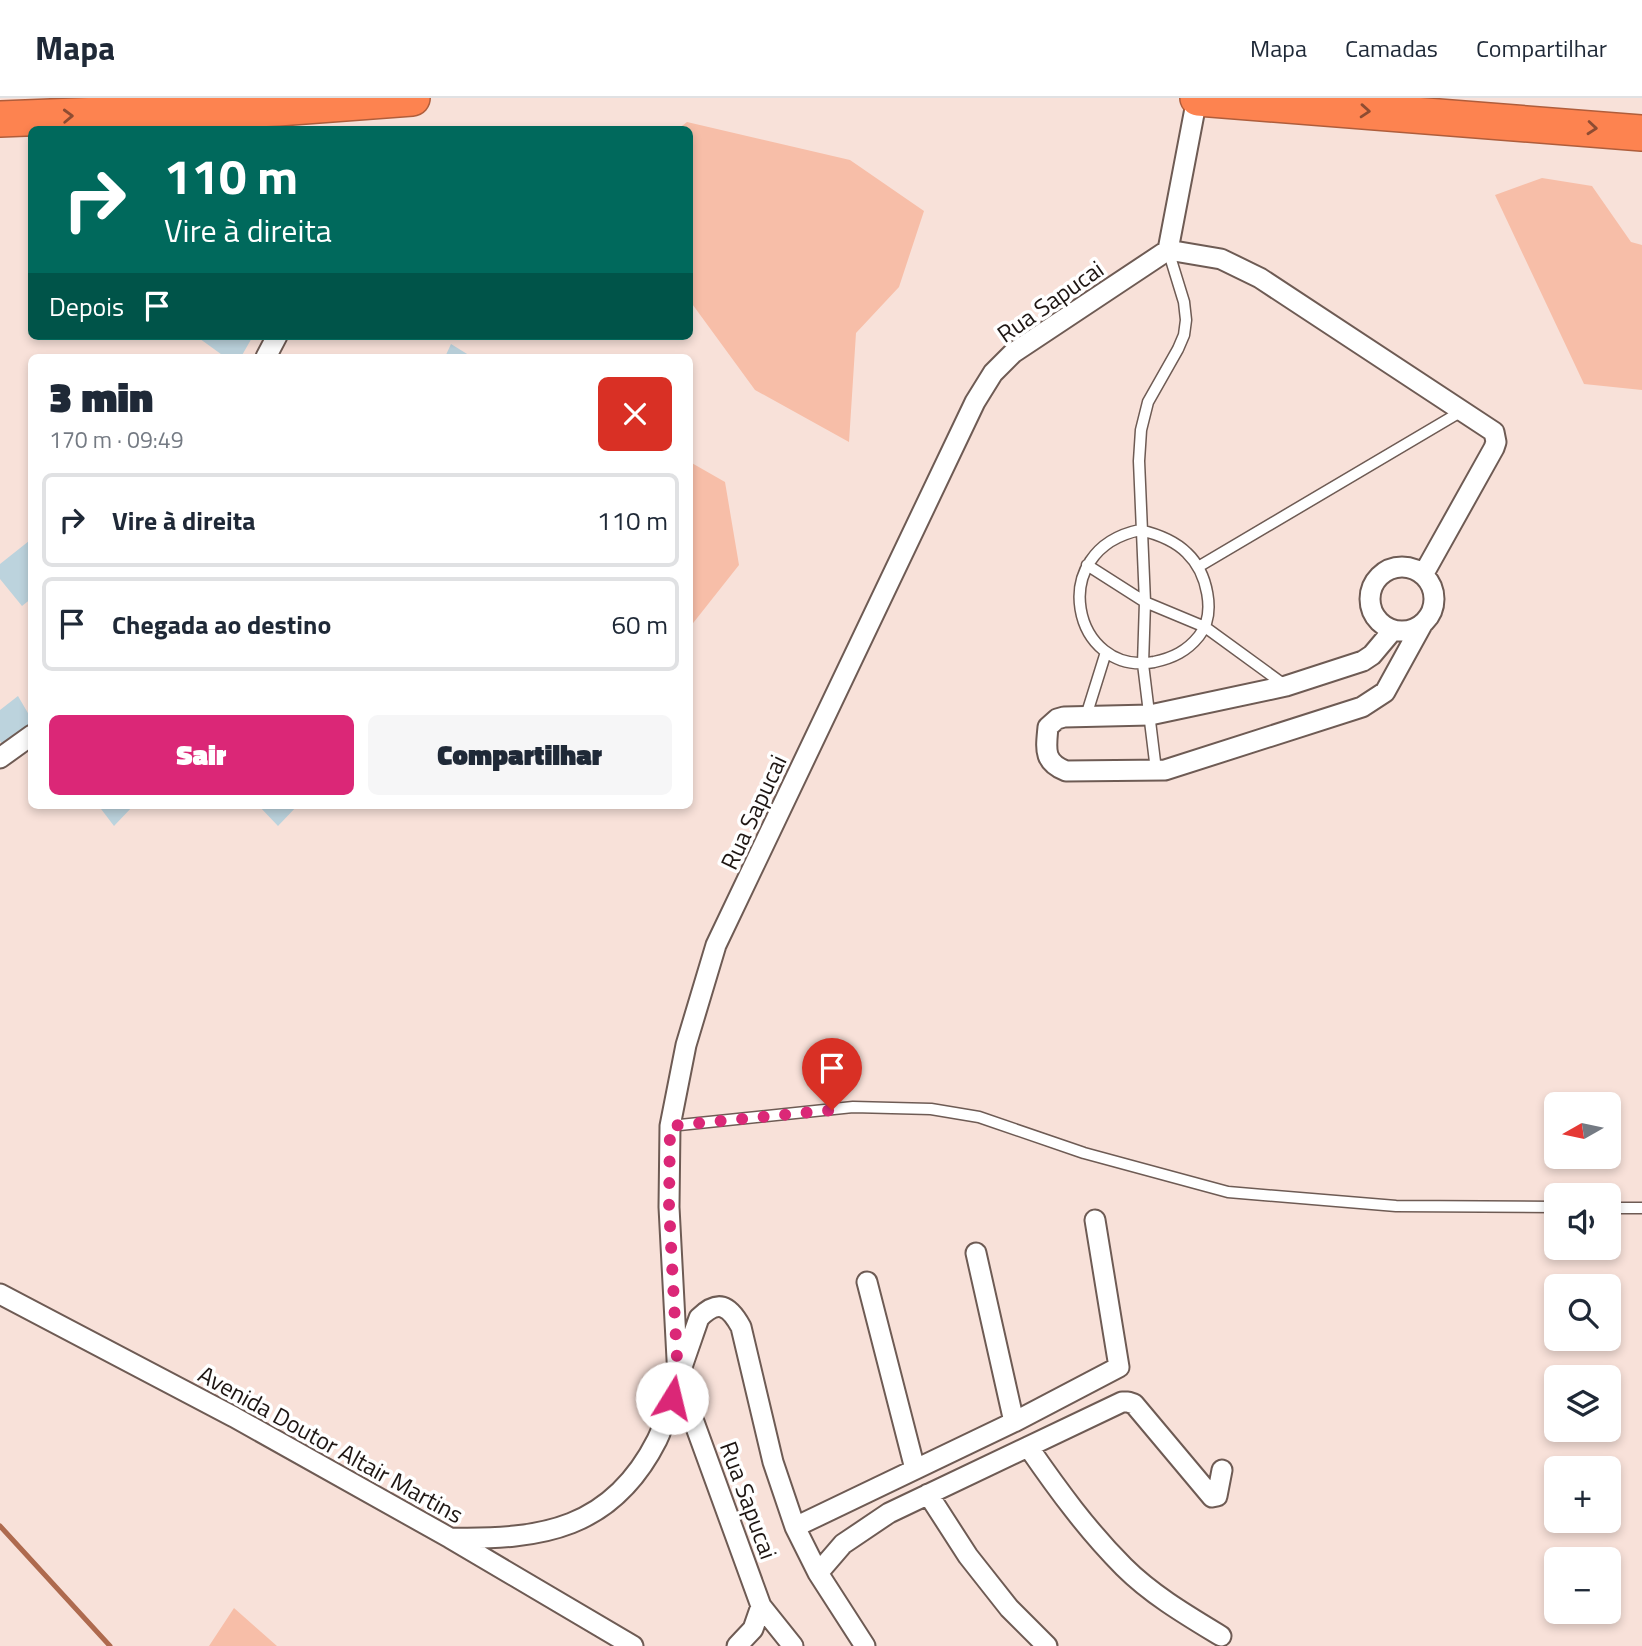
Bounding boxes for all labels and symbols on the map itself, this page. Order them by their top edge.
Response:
one-way arrow [1360,104,1371,119]
one-way arrow [63,109,74,124]
one-way arrow [1587,121,1598,136]
street label: Rua Sapucai [989,251,1111,351]
street label: Rua Sapucai [711,749,795,875]
pin [802,1038,862,1110]
north arrow [1544,1092,1620,1169]
street label: Avenida Doutor Altair Martins [192,1356,470,1532]
position arrow [635,1361,709,1435]
street label: Rua Sapucai [711,1436,787,1564]

